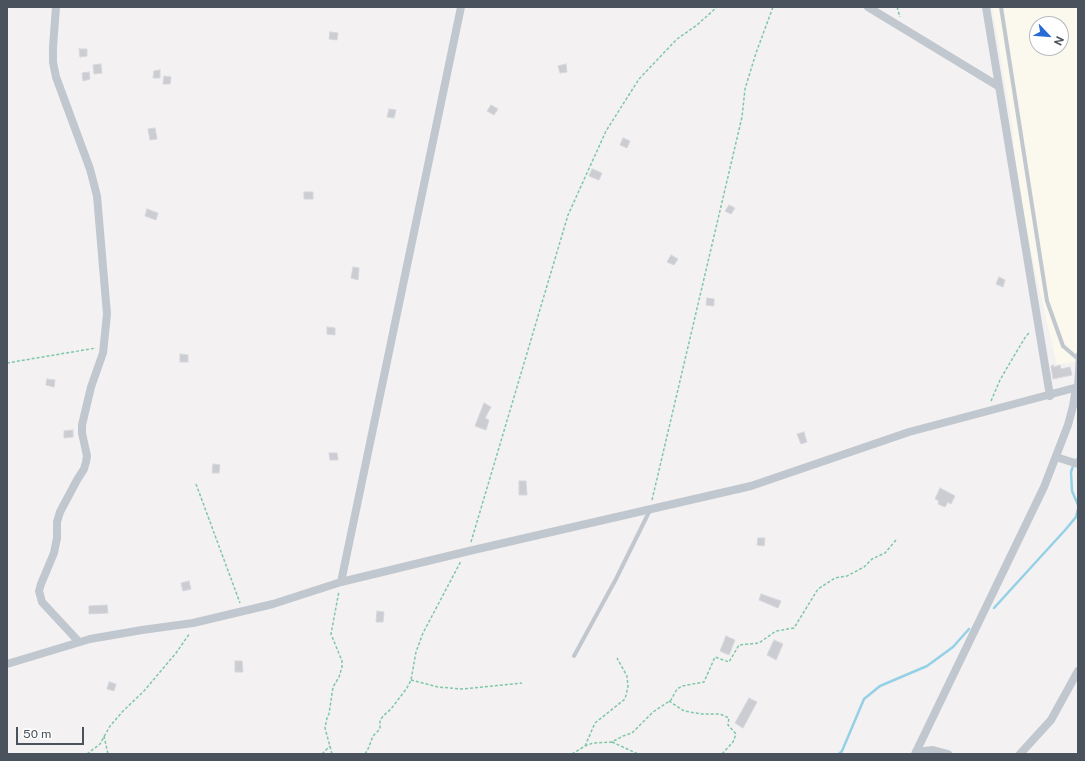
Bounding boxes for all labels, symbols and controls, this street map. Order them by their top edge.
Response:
north arrow [1029,16,1069,56]
text: N [1052,34,1066,47]
scale bar [18,719,86,745]
text: 50 m [23,727,51,741]

